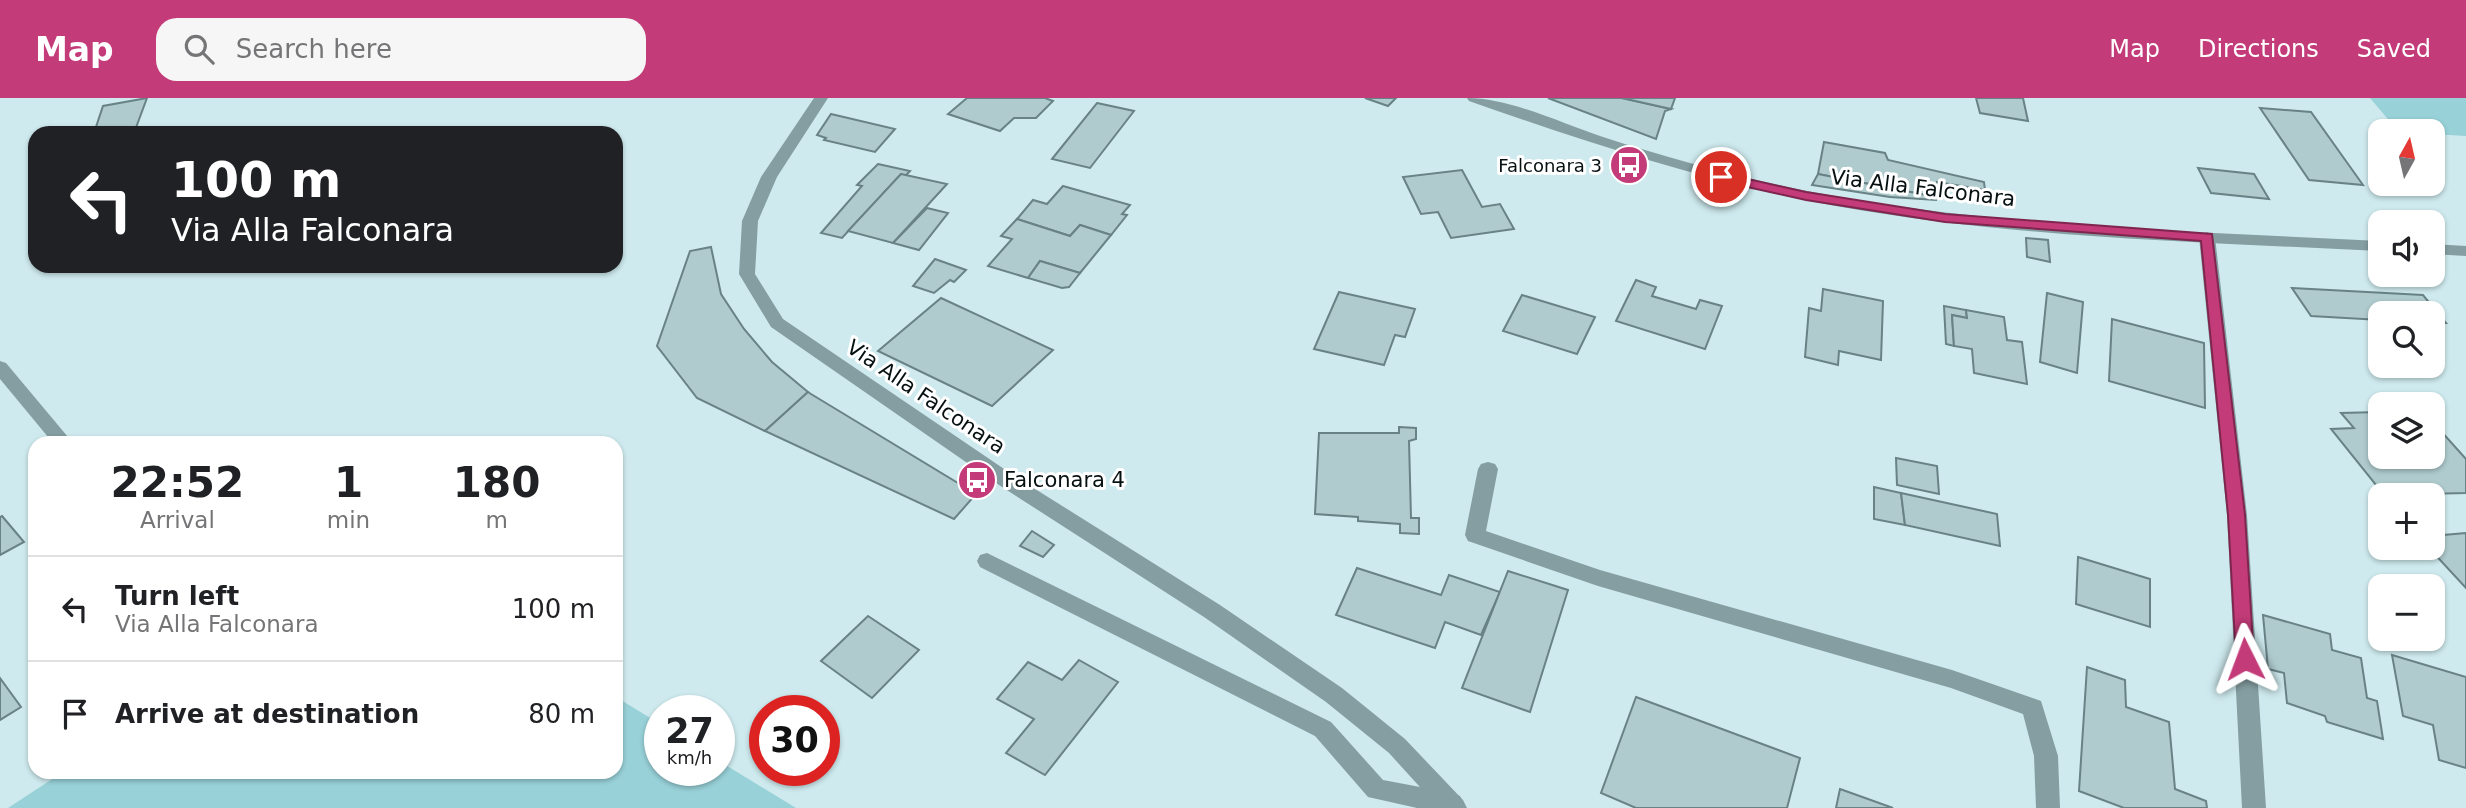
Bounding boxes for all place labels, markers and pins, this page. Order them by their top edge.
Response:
bus stop icon: Falconara 3 [1608,144,1650,186]
pin [1691,147,1751,207]
place label: Falconara 3 [1498,155,1602,176]
bus stop icon: Falconara 4 [956,459,998,501]
place label: Falconara 4 [1004,468,1125,492]

